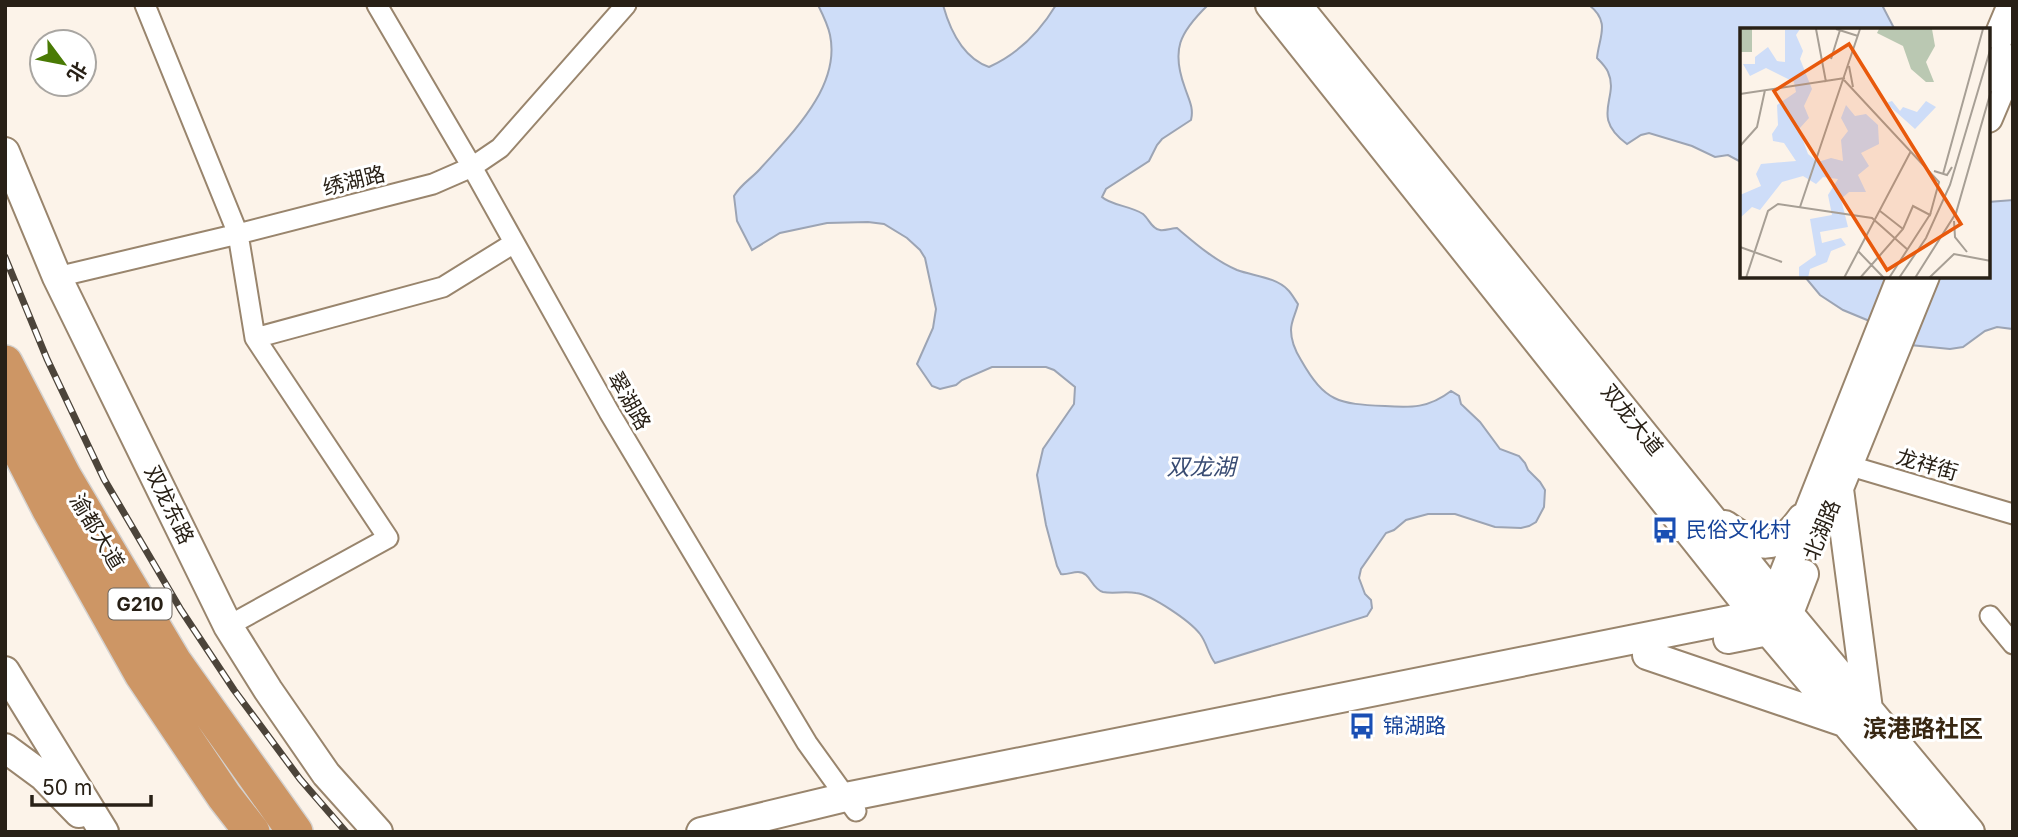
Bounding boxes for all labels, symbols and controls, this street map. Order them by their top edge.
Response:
north arrow [28,28,98,98]
inset map [1740,28,1990,278]
text: 北 [62,58,92,86]
street label: 绣湖路 [320,161,387,200]
street label: 翠湖路 [603,367,656,434]
street label: 双龙大道 [1596,379,1669,460]
street label: 龙祥街 [1893,444,1961,485]
water label: 双龙湖 [1167,453,1239,481]
street label: 双龙东路 [140,462,199,548]
street label: 渝都大道 [65,489,130,574]
street label: 北湖路 [1798,496,1845,564]
bus stop icon: 民俗文化村 [1650,515,1680,545]
place label: 民俗文化村 [1686,517,1791,542]
road number: G210 [108,589,172,620]
bus stop icon: 锦湖路 [1347,711,1377,741]
place label: 锦湖路 [1383,713,1446,738]
district label: 滨港路社区 [1863,714,1983,743]
scale bar [32,764,150,808]
text: 50 m [42,775,92,800]

